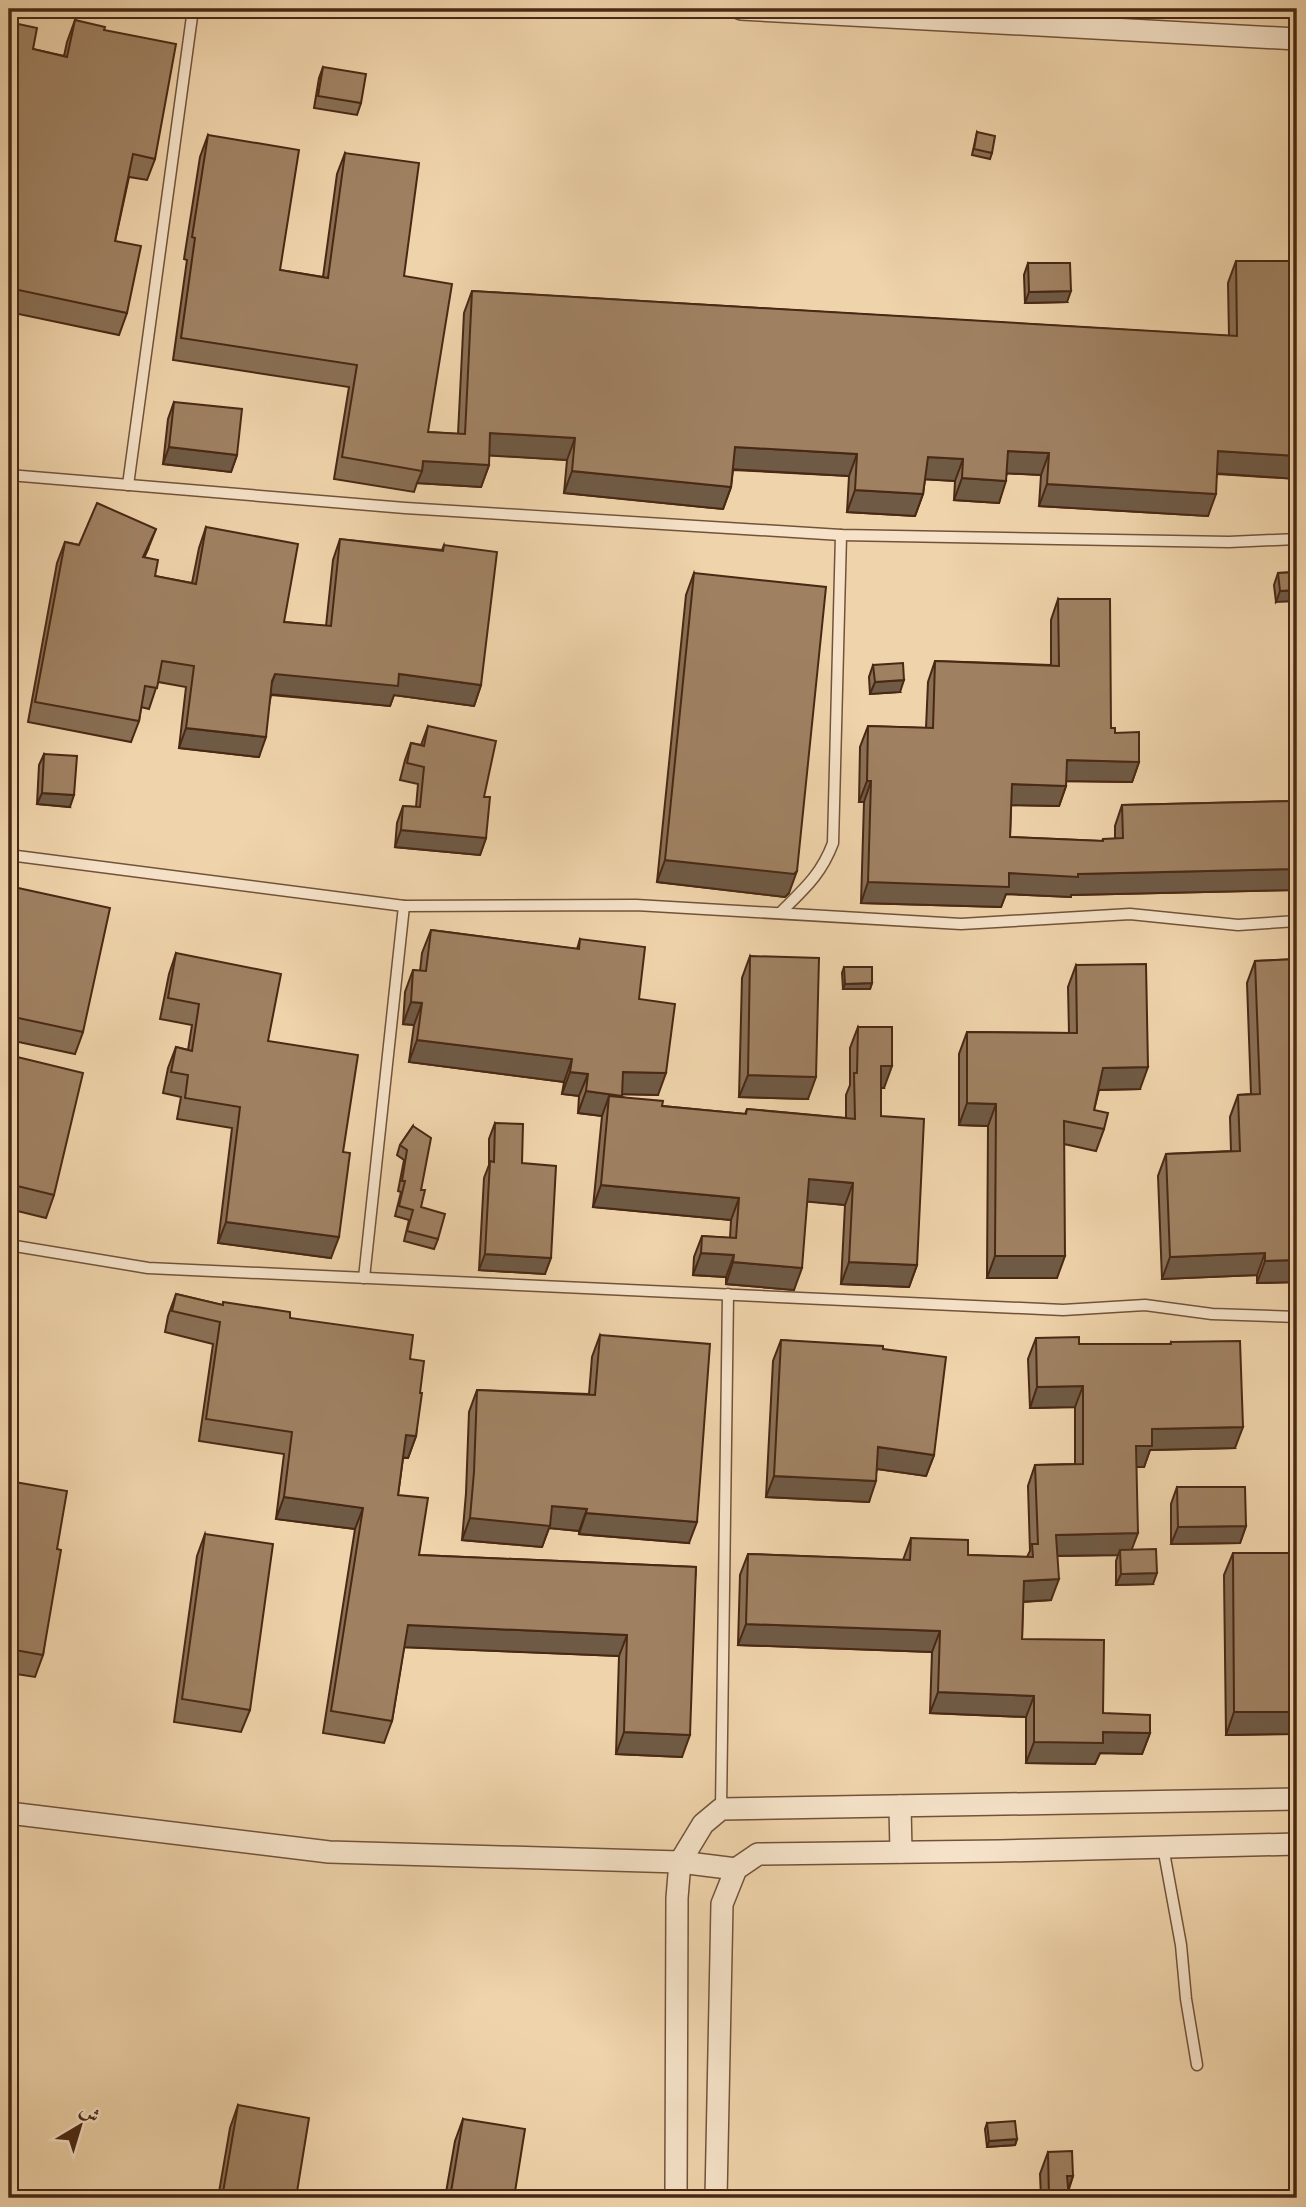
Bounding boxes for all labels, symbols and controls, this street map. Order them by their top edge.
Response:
north arrow [46,2092,116,2162]
text: ش [76,2101,102,2128]

